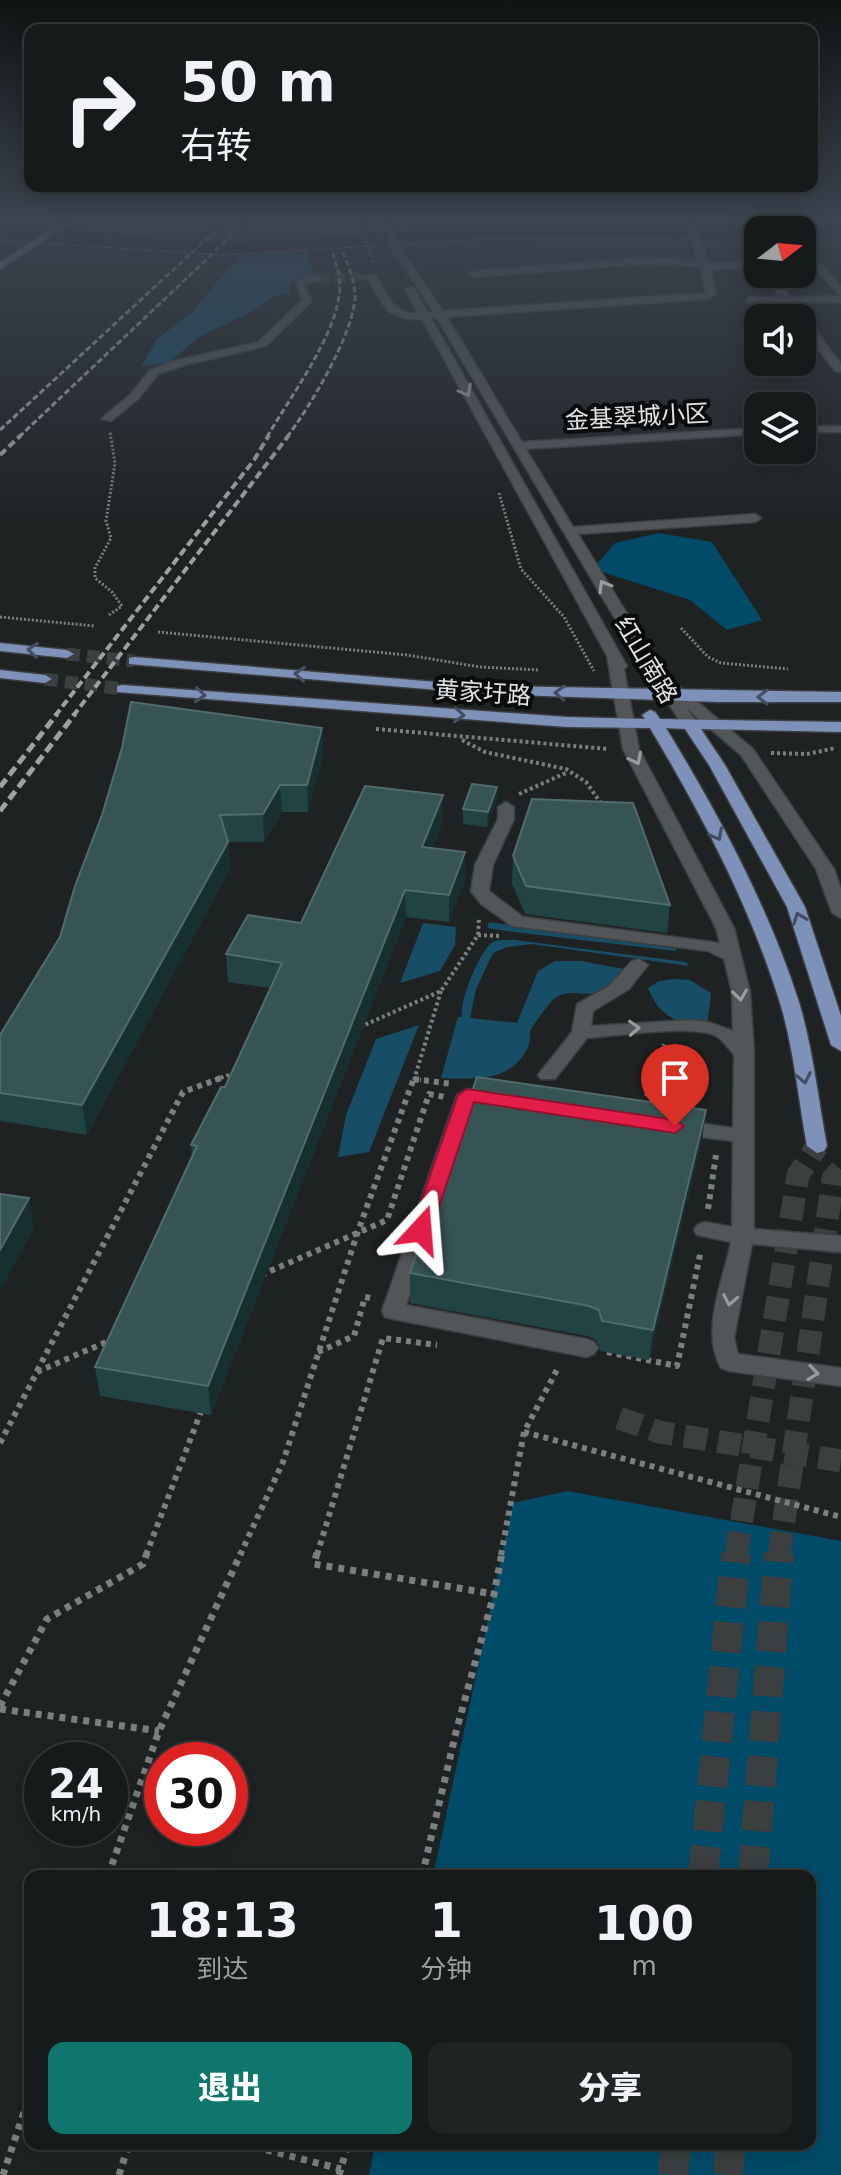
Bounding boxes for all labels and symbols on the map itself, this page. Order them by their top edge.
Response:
north arrow [744,216,816,288]
one-way arrow [456,382,472,397]
street label: 金基翠城小区 [564,399,710,435]
one-way arrow [598,580,614,595]
street label: 红山南路 [609,612,683,708]
one-way arrow [26,642,39,659]
one-way arrow [293,666,306,683]
street label: 黄家圩路 [434,676,532,710]
one-way arrow [553,684,566,701]
one-way arrow [194,687,207,704]
one-way arrow [756,688,769,706]
one-way arrow [453,707,466,724]
one-way arrow [627,751,642,766]
one-way arrow [707,827,722,842]
one-way arrow [792,912,809,926]
one-way arrow [731,988,748,1002]
one-way arrow [628,1020,641,1037]
pin [641,1044,709,1126]
one-way arrow [795,1072,812,1085]
position arrow [379,1188,463,1272]
one-way arrow [722,1292,739,1306]
one-way arrow [806,1365,819,1382]
speed limit sign: 30 [144,1742,248,1846]

